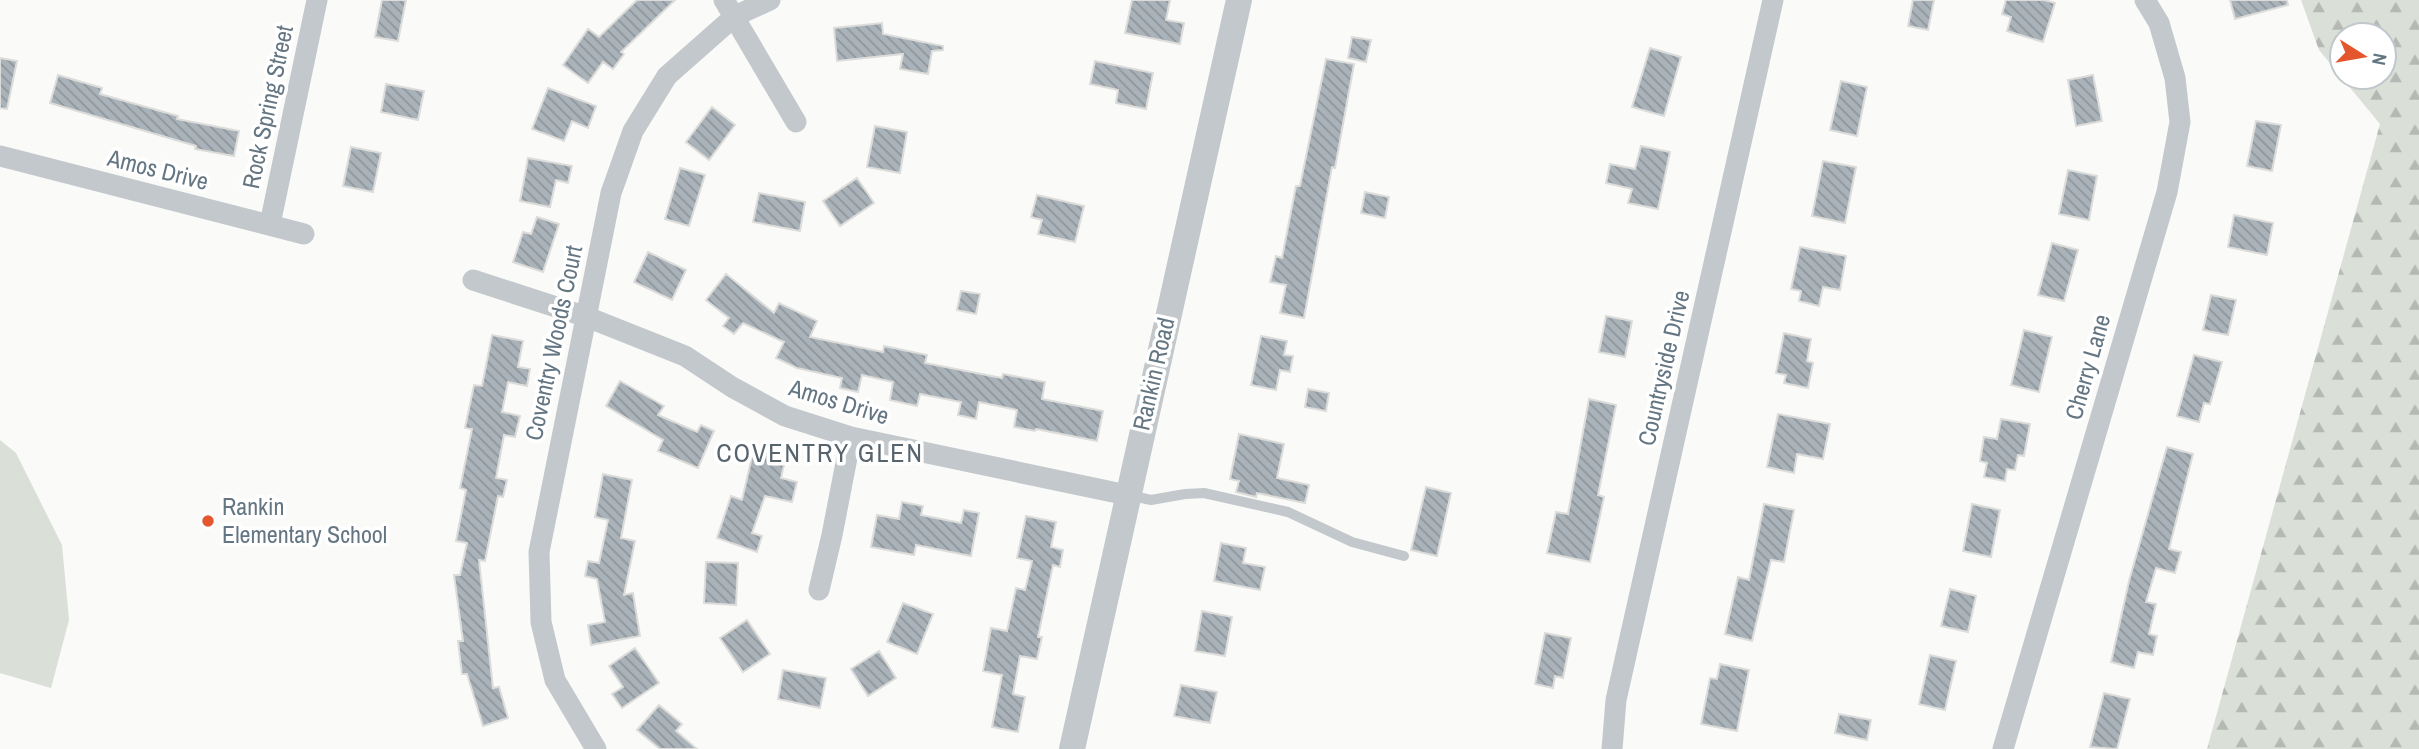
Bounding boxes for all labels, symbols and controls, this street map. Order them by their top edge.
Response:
north arrow [2328,21,2398,91]
street label: Rock Spring Street [234,22,300,191]
text: N [2366,51,2394,67]
street label: Amos Drive [104,141,212,197]
street label: Coventry Woods Court [517,242,589,443]
street label: Countryside Drive [1630,287,1696,449]
street label: Cherry Lane [2057,310,2117,423]
street label: Rankin Road [1125,314,1182,433]
street label: Amos Drive [785,370,893,431]
district label: COVENTRY GLEN [716,435,924,470]
place label: Rankin Elementary School [222,490,387,550]
marker: Rankin Elementary School [200,513,216,529]

